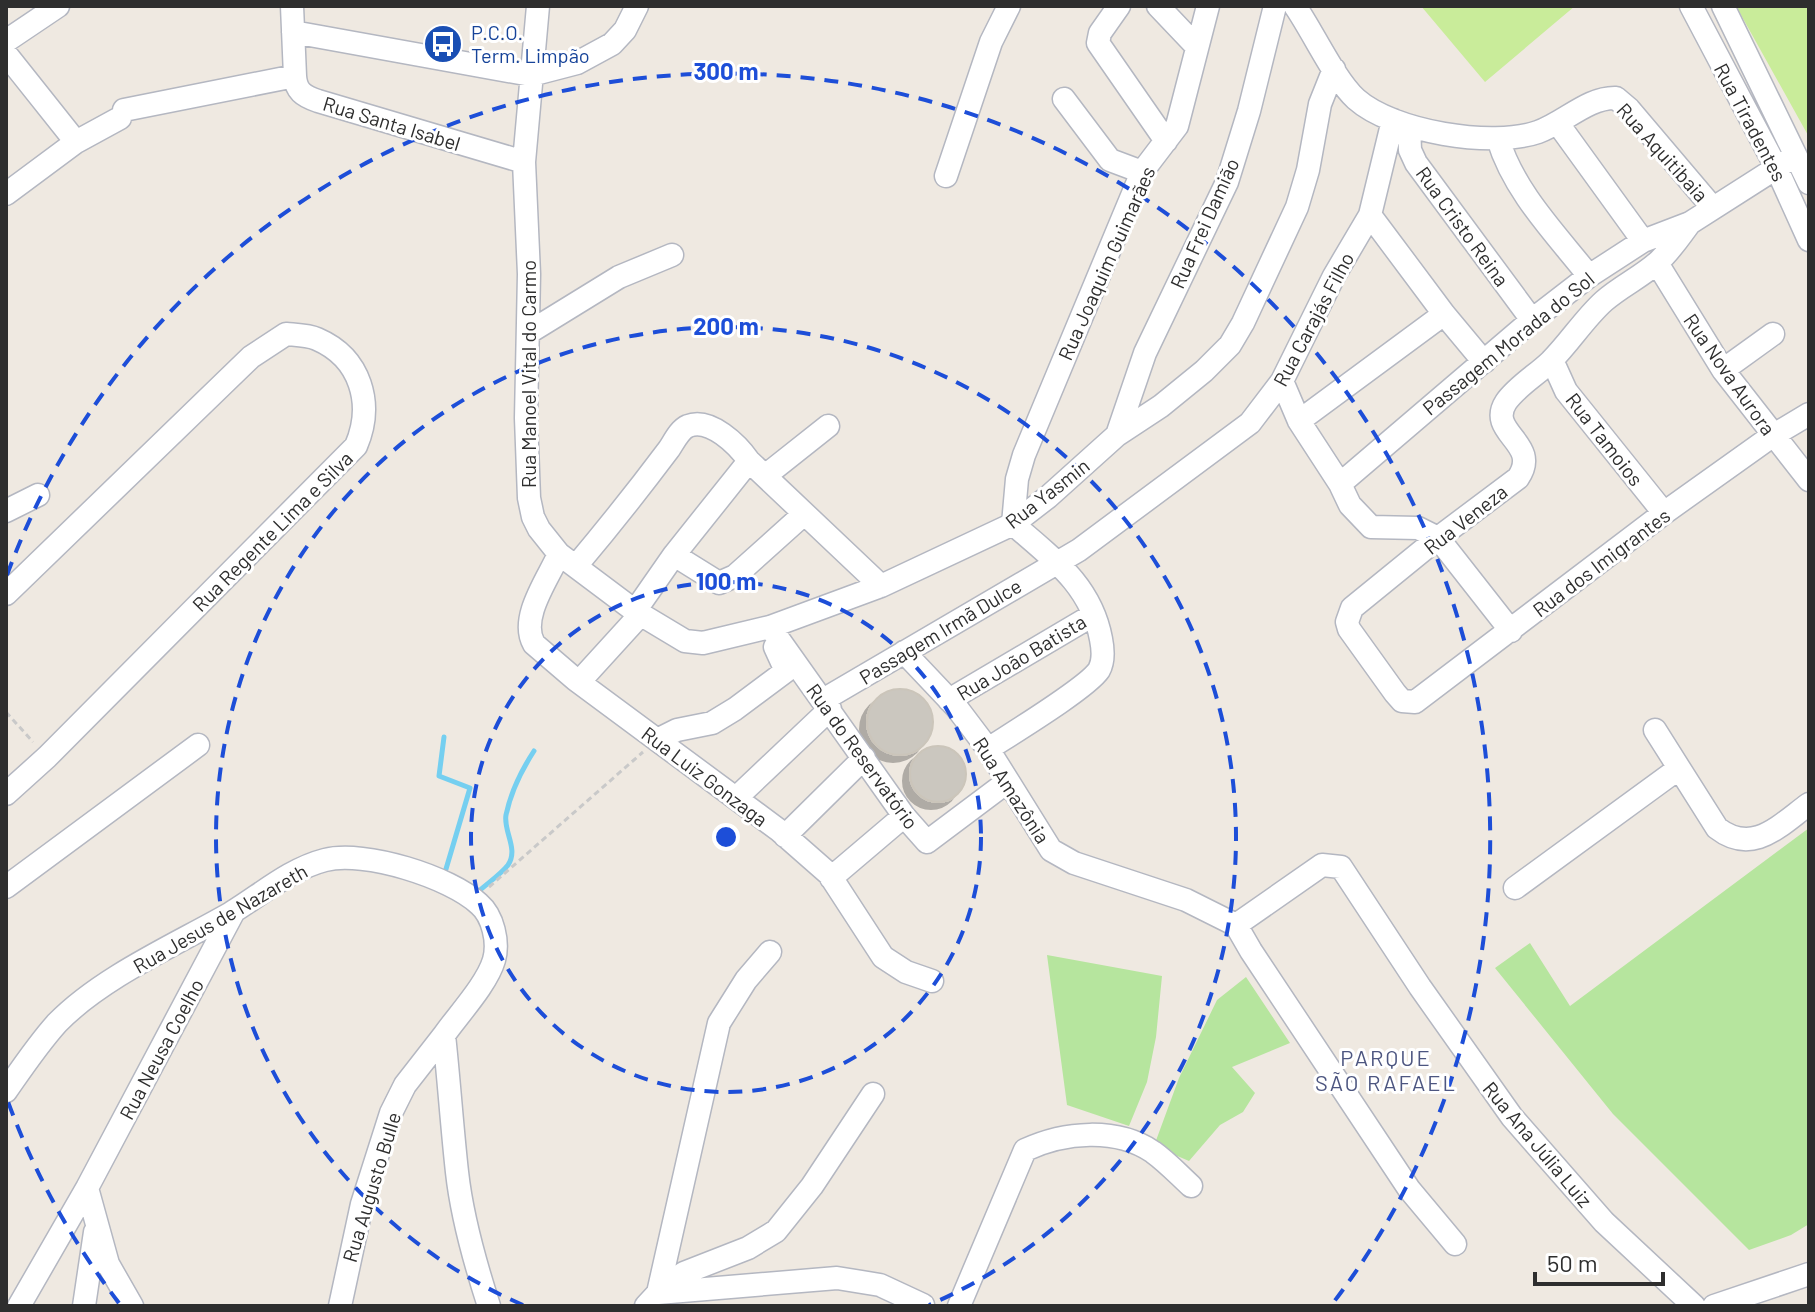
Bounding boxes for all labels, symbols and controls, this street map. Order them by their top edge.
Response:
place label: P.C.O. Term. Limpão [471,20,590,67]
bus stop icon: P.C.O. Term. Limpão [422,23,464,65]
text: 300 m [693,56,759,85]
street label: Rua Tiradentes [1710,59,1792,185]
street label: Rua Santa Isabel [320,91,464,155]
street label: Rua Aquitibaia [1612,98,1714,206]
street label: Rua Frei Damião [1165,154,1243,292]
street label: Rua Cristo Reina [1412,161,1514,291]
street label: Rua Joaquim Guimarães [1052,162,1160,364]
street label: Rua Carajás Filho [1268,248,1358,390]
street label: Rua Manoel Vital do Carmo [516,260,540,488]
street label: Passagem Morada do Sol [1417,266,1599,420]
street label: Rua Nova Aurora [1679,309,1781,439]
text: 200 m [693,311,759,340]
street label: Rua Tamoios [1561,388,1649,490]
street label: Rua Regente Lima e Silva [187,446,357,616]
street label: Rua Yasmin [1000,453,1094,533]
street label: Rua Veneza [1419,479,1511,559]
street label: Rua dos Imigrantes [1528,503,1674,621]
text: 100 m [696,566,756,595]
street label: Passagem Irmã Dulce [855,573,1025,689]
street label: Rua João Batista [952,609,1090,705]
street label: Rua do Reservatório [802,678,924,834]
street label: Rua Luiz Gonzaga [637,721,773,831]
street label: Rua Amazônia [969,732,1055,848]
centre of rings [712,823,740,851]
street label: Rua Jesus de Nazareth [129,858,311,978]
street label: Rua Neusa Coelho [114,975,208,1123]
district label: PARQUE SÃO RAFAEL [1315,1044,1457,1095]
street label: Rua Ana Júlia Luiz [1478,1076,1598,1212]
street label: Rua Augusto Bulle [337,1109,405,1265]
scale bar [1535,1236,1663,1286]
text: 50 m [1547,1248,1598,1277]

